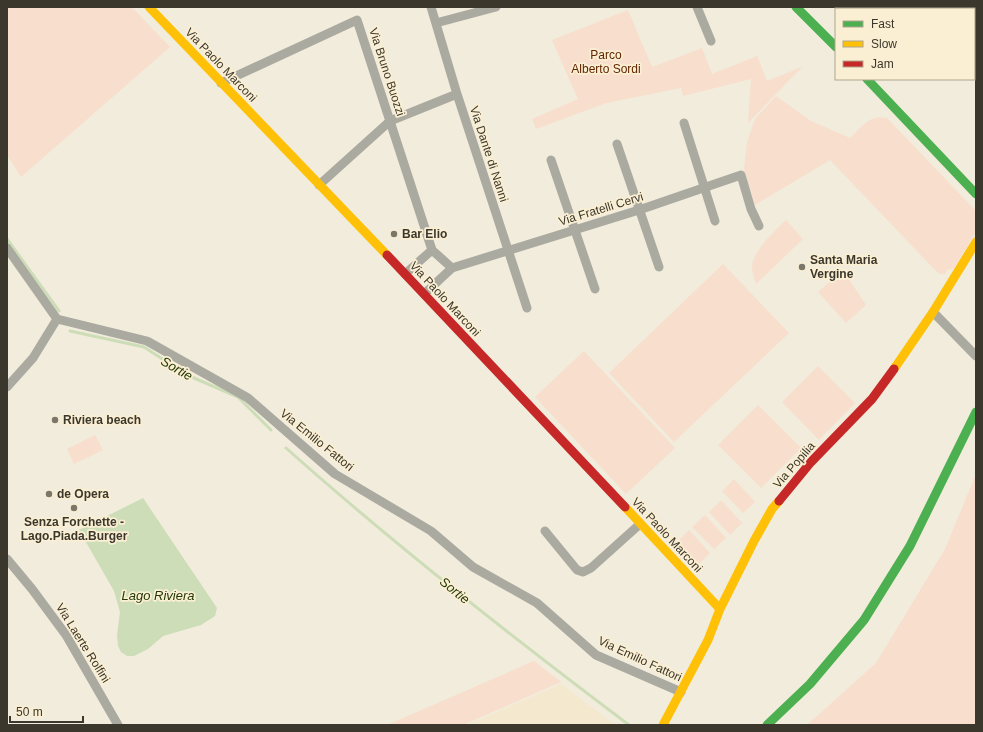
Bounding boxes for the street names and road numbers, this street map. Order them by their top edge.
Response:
street label: Via Paolo Marconi [182,25,260,105]
street label: Via Bruno Buozzi [366,26,408,118]
street label: Via Dante di Nanni [467,104,511,204]
street label: Via Fratelli Cervi [557,189,645,229]
street label: Via Paolo Marconi [407,259,483,339]
street label: Via Emilio Fattori [277,406,357,474]
street label: Via Popilia [770,439,818,491]
street label: Via Paolo Marconi [629,495,705,575]
street label: Via Laerte Rolfini [53,601,113,685]
street label: Via Emilio Fattori [596,634,684,684]

